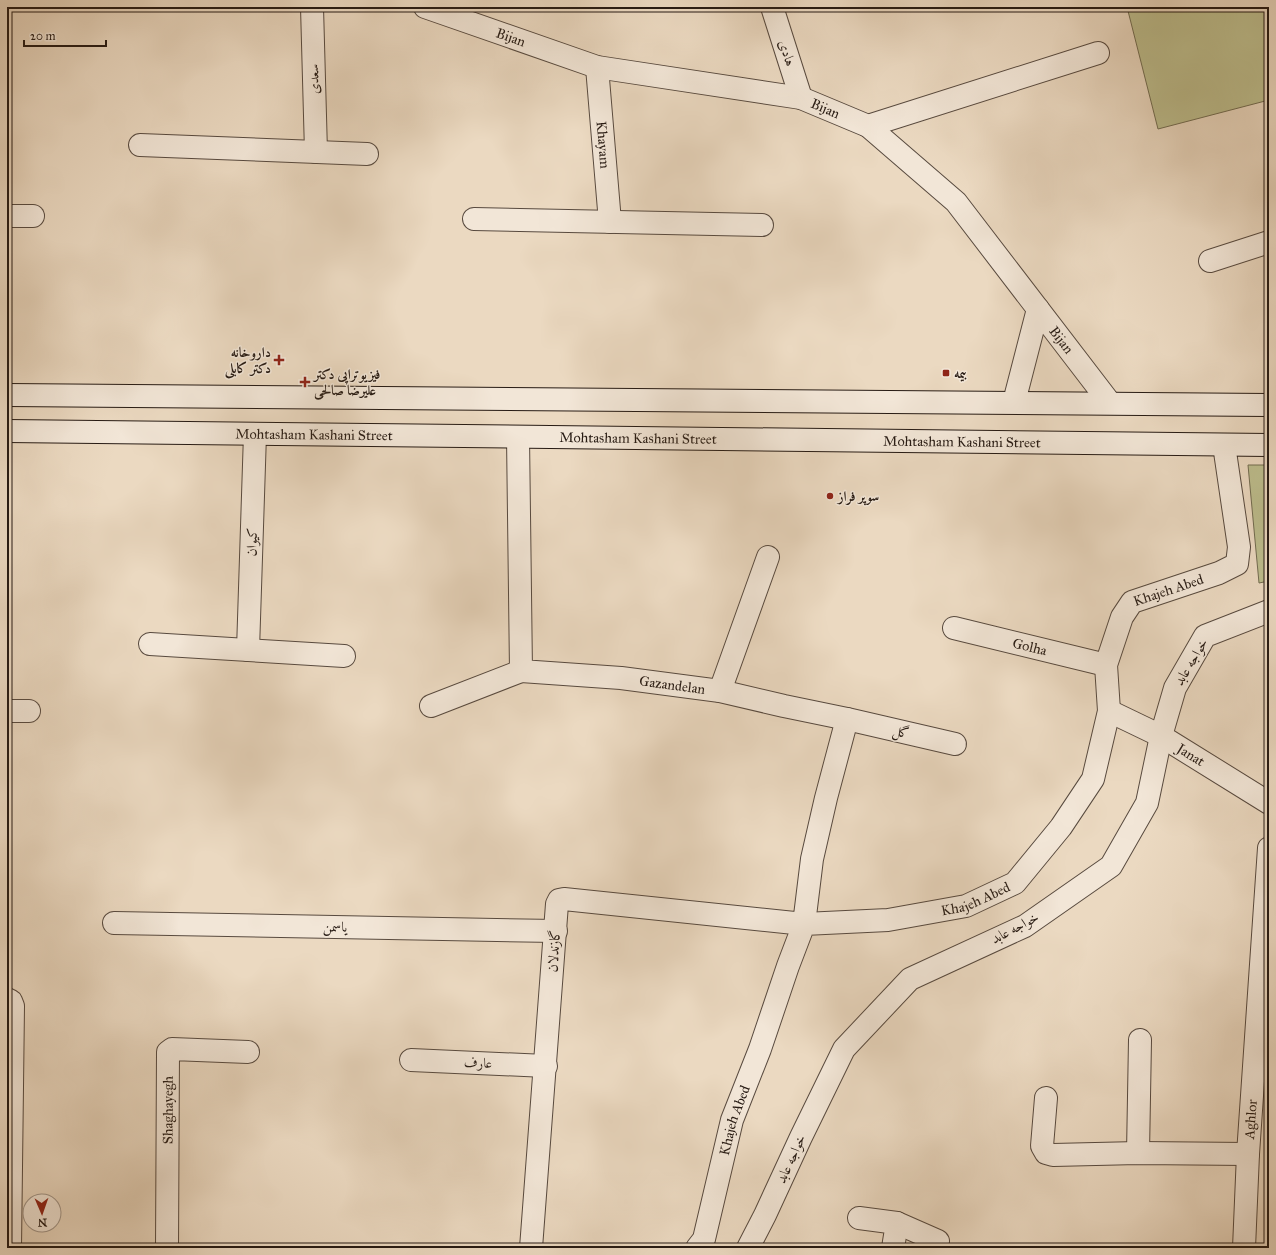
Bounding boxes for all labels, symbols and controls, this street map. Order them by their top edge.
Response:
scale bar [24,22,106,48]
street label: Bijan [494,24,528,50]
text: 20 m [30,29,56,43]
street label: هادی [775,38,799,68]
street label: سعدی [305,64,323,94]
street label: Bijan [808,95,843,122]
street label: Khayam [593,120,614,169]
street label: Bijan [1046,323,1078,357]
place label: داروخانه دکتر کابلی [224,344,271,379]
marker: داروخانه دکتر کابلی [274,355,284,365]
place label: بیمه [954,365,967,382]
place label: فیزیوتراپی دکتر علیرضا صالحی [312,366,380,400]
marker: بیمه [941,368,951,378]
marker: فیزیوتراپی دکتر علیرضا صالحی [299,376,311,388]
street label: Mohtasham Kashani Street [235,425,393,444]
street label: Mohtasham Kashani Street [559,429,717,447]
street label: Mohtasham Kashani Street [883,432,1041,451]
place label: سوپر فراز [836,488,879,506]
marker: سوپر فراز [825,491,835,501]
street label: کیوان [243,527,261,557]
street label: Khajeh Abed [1131,570,1206,609]
street label: Golha [1011,634,1049,659]
street label: خواجه عابد [1170,635,1212,689]
street label: Gazandelan [638,672,707,698]
street label: گل [891,722,911,744]
street label: Janat [1172,738,1208,770]
street label: Khajeh Abed [940,878,1013,919]
street label: خواجه عابد [988,908,1042,948]
street label: یاسمن [323,918,349,937]
street label: گازندلان [544,929,564,973]
street label: عارف [464,1054,492,1072]
street label: Shaghayegh [159,1076,176,1144]
street label: Khajeh Abed [715,1083,753,1157]
street label: Aghlor [1240,1098,1260,1141]
street label: خواجه عابد [772,1132,810,1186]
north arrow [22,1193,62,1233]
text: N [37,1216,47,1229]

